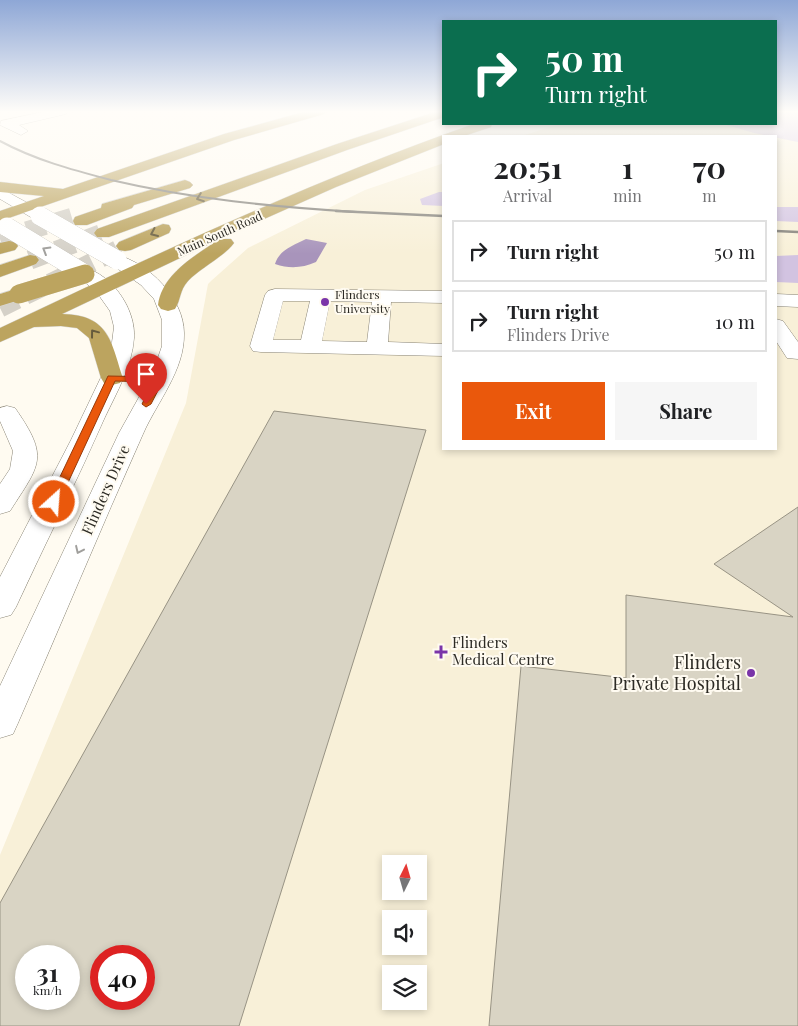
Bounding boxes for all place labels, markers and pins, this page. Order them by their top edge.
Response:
place label: Flinders University [335,286,390,316]
marker: Flinders University [319,296,331,308]
pin [125,353,167,404]
place label: Flinders Medical Centre [452,632,554,669]
marker: Flinders Medical Centre [434,645,448,659]
place label: Flinders Private Hospital [612,650,741,695]
marker: Flinders Private Hospital [745,667,757,679]

